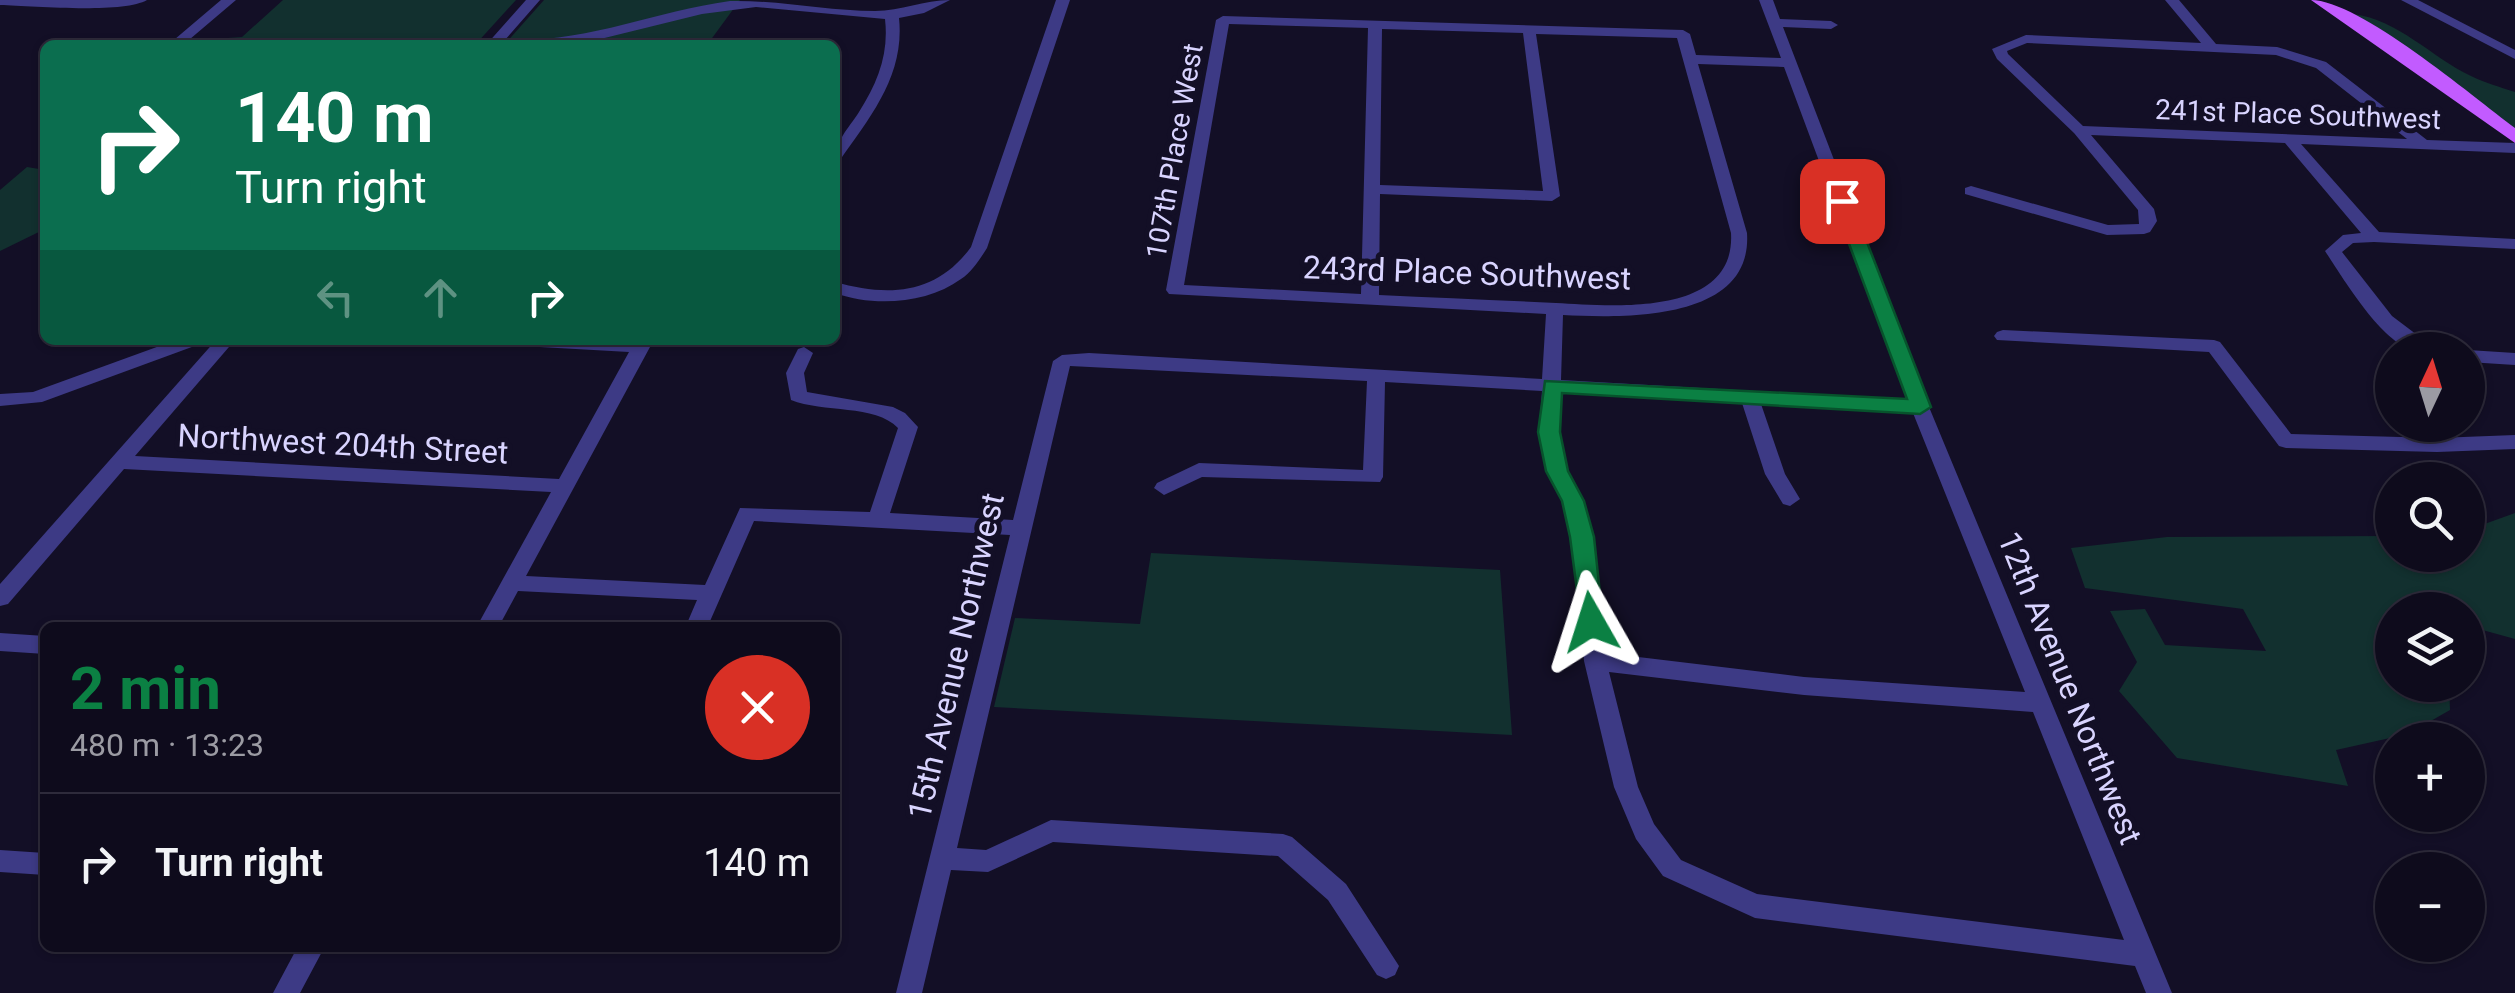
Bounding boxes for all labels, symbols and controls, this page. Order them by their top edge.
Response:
street label: 107th Place West [1139,41,1210,261]
text: 140 m [235,77,434,159]
icon: right [70,80,200,210]
street label: 241st Place Southwest [2154,93,2441,136]
pin [1800,159,1885,244]
text: Turn right [235,161,427,214]
icon: arrive [1815,174,1870,229]
street label: 243rd Place Southwest [1302,248,1632,298]
icon: left [308,270,363,325]
icon: ahead [413,270,468,325]
icon: right [518,270,573,325]
north arrow [2375,332,2485,442]
map controls [2375,332,2485,962]
street label: Northwest 204th Street [177,416,509,472]
button: search [2375,462,2485,572]
street label: 15th Avenue Northwest [900,489,1012,823]
street label: 12th Avenue Northwest [1990,526,2150,850]
position arrow [1539,570,1643,674]
button: layers [2375,592,2485,702]
text: 2 min [70,653,221,724]
button: close [705,655,810,760]
button: + [2375,722,2485,832]
text: 480 m · 13:23 [70,726,264,764]
icon: right [70,836,125,891]
text: Turn right [155,841,323,885]
text: 140 m [703,841,810,885]
button: − [2375,852,2485,962]

